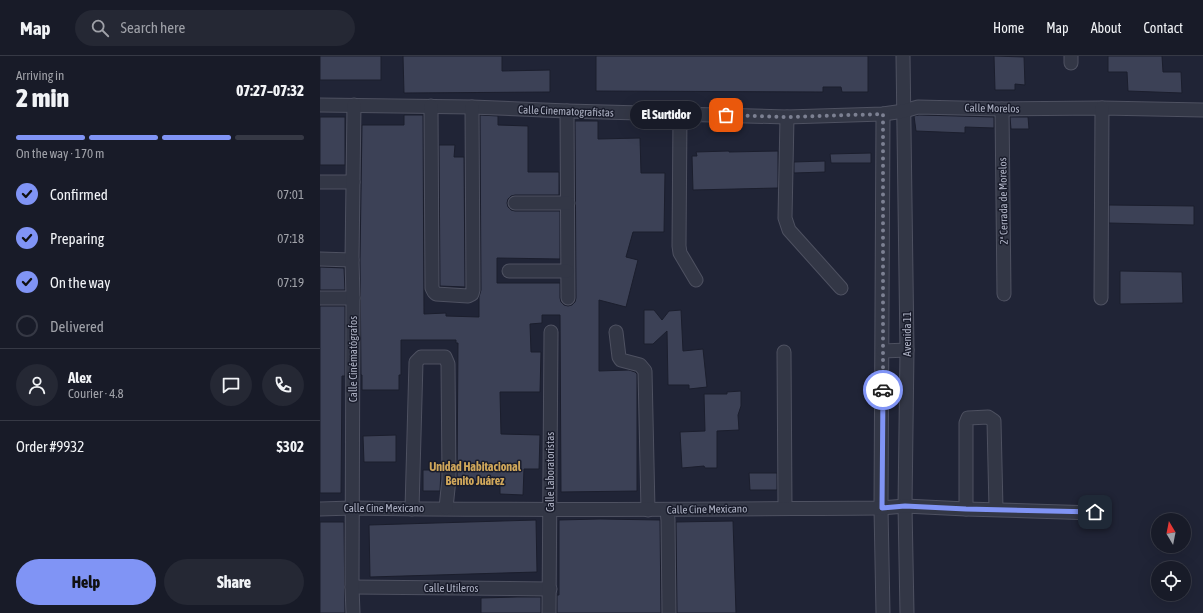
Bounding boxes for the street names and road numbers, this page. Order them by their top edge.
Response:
street label: Calle Morelos [964,102,1020,114]
street label: Calle Cinematografistas [518,103,614,119]
street label: 2ª Cerrada de Morelos [996,157,1010,245]
street label: Avenida 11 [901,312,913,356]
street label: Calle Cinématógrafos [347,316,359,402]
street label: Calle Laboratoristas [544,432,556,512]
street label: Calle Cine Mexicano [344,502,424,514]
street label: Calle Cine Mexicano [667,502,747,516]
street label: Calle Utileros [424,582,478,594]

